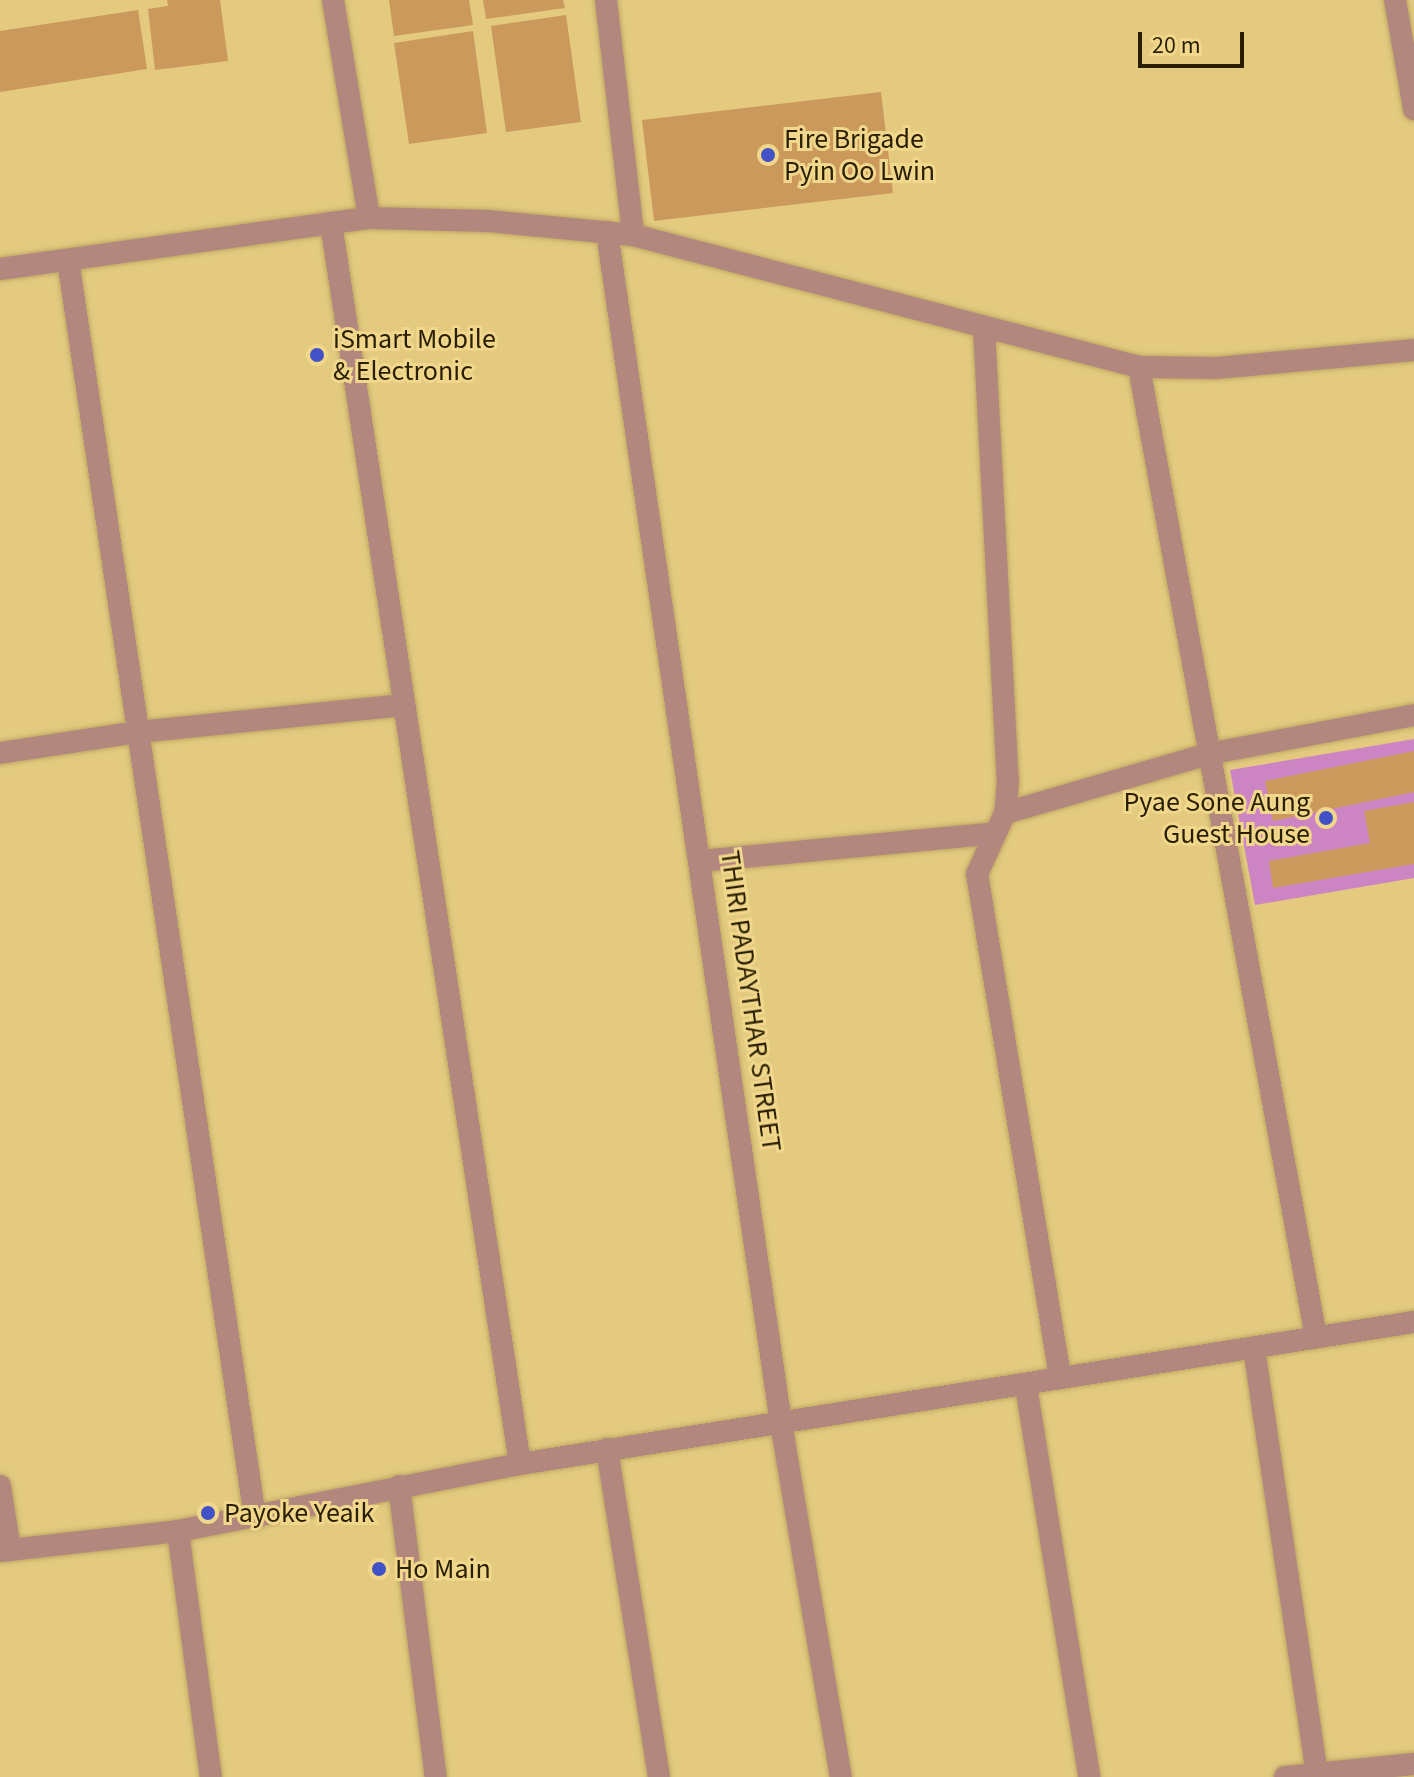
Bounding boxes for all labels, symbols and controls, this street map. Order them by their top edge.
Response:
scale bar [1142,16,1248,66]
text: 20 m [1152,28,1201,63]
place label: Fire Brigade Pyin Oo Lwin [784,122,935,188]
marker: Fire Brigade Pyin Oo Lwin [759,146,777,164]
place label: iSmart Mobile & Electronic [333,322,496,388]
marker: iSmart Mobile & Electronic [308,346,326,364]
place label: Pyae Sone Aung Guest House [1123,785,1310,851]
marker: Pyae Sone Aung Guest House [1317,809,1335,827]
street label: THIRI PADAYTHAR STREET [713,848,789,1154]
place label: Payoke Yeaik [224,1496,374,1530]
marker: Payoke Yeaik [199,1504,217,1522]
place label: Ho Main [395,1552,491,1586]
marker: Ho Main [370,1560,388,1578]

